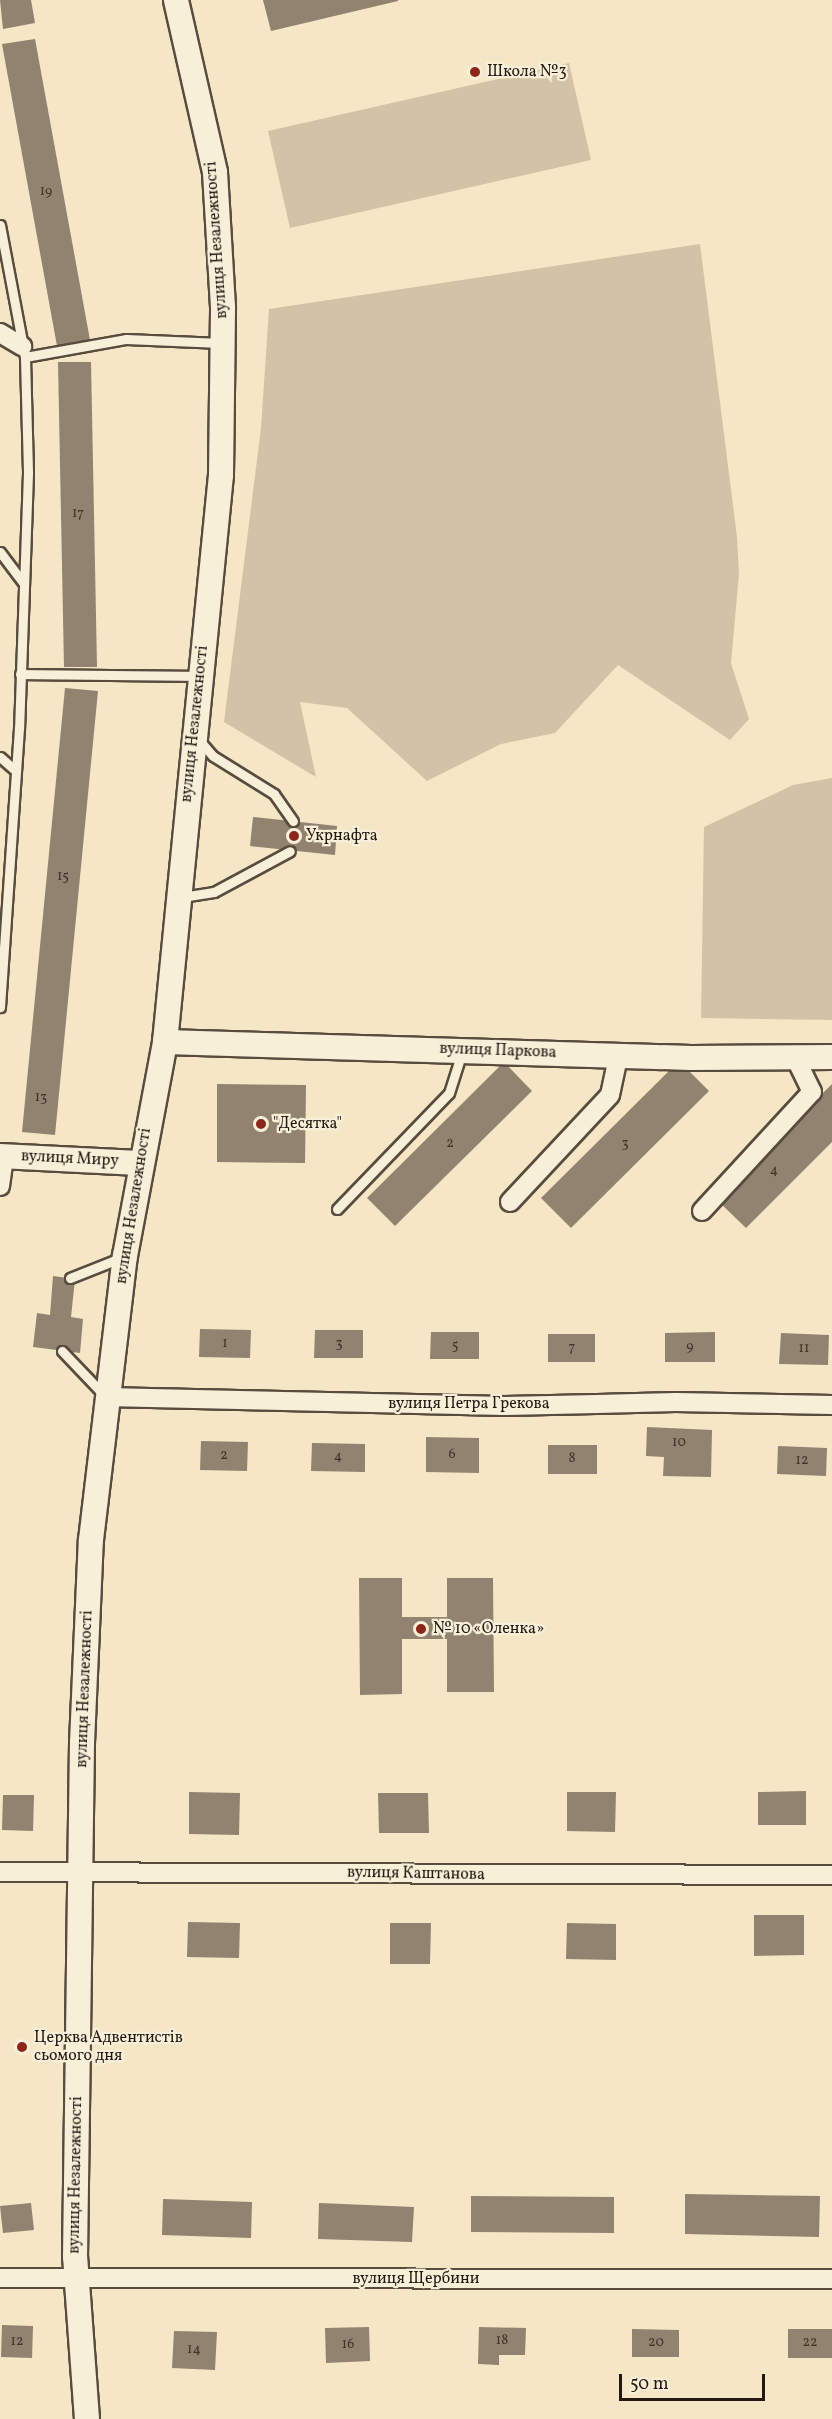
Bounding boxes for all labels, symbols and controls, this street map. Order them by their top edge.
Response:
place label: Школа №3 [487,62,567,82]
marker: Школа №3 [468,65,482,79]
street label: вулиця Незалежності [202,161,232,319]
house number: 19 [40,184,52,200]
house number: 17 [72,506,84,522]
street label: вулиця Незалежності [177,645,213,803]
place label: Укрнафта [306,826,378,846]
marker: Укрнафта [287,829,301,843]
house number: 15 [57,869,69,885]
street label: вулиця Паркова [439,1039,557,1063]
house number: 13 [35,1090,47,1106]
place label: "Десятка" [273,1114,342,1134]
marker: "Десятка" [254,1117,268,1131]
street label: вулиця Незалежності [112,1127,156,1285]
house number: 2 [446,1136,454,1152]
house number: 3 [621,1136,629,1152]
street label: вулиця Миру [21,1147,119,1171]
house number: 4 [770,1163,778,1179]
house number: 1 [222,1336,228,1352]
house number: 3 [335,1336,343,1352]
house number: 5 [452,1338,458,1354]
house number: 9 [686,1339,694,1355]
house number: 7 [569,1340,575,1356]
house number: 11 [799,1341,809,1357]
street label: вулиця Петра Грекова [388,1394,550,1414]
house number: 10 [672,1435,686,1451]
house number: 6 [448,1447,456,1463]
house number: 2 [220,1448,228,1464]
house number: 4 [334,1449,342,1465]
house number: 8 [568,1451,576,1467]
house number: 12 [796,1453,808,1469]
street label: вулиця Незалежності [73,1610,97,1768]
place label: № 10 «Оленка» [433,1619,545,1639]
marker: № 10 «Оленка» [414,1622,428,1636]
street label: вулиця Каштанова [347,1863,485,1885]
place label: Церква Адвентистів сьомого дня [34,2028,183,2066]
marker: Церква Адвентистів сьомого дня [15,2040,29,2054]
street label: вулиця Незалежності [65,2096,87,2254]
street label: вулиця Щербини [353,2269,479,2289]
house number: 18 [496,2333,508,2349]
house number: 12 [11,2334,23,2350]
house number: 20 [648,2335,664,2351]
house number: 22 [802,2335,818,2351]
house number: 16 [342,2337,354,2353]
house number: 14 [187,2342,201,2358]
scale bar [622,2362,768,2400]
text: 50 m [630,2372,669,2397]

